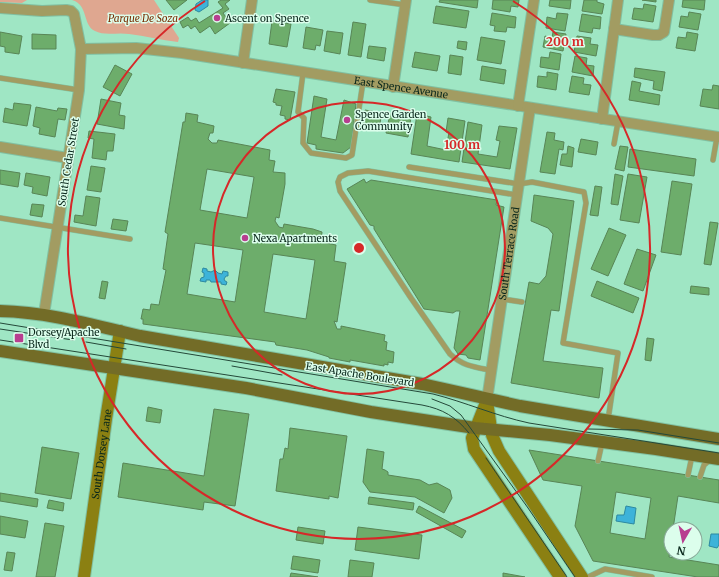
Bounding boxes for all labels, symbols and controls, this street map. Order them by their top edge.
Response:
park label: Parque De Soza [108,12,178,25]
place label: Ascent on Spence [224,12,309,25]
marker: Ascent on Spence [212,13,222,23]
text: 200 m [546,34,584,49]
street label: East Spence Avenue [353,74,449,102]
place label: Spence Garden Community [355,108,427,133]
marker: Spence Garden Community [342,115,352,125]
street label: South Cedar Street [55,117,82,207]
text: 100 m [444,137,480,152]
street label: South Terrace Road [496,206,522,301]
place label: Nexa Apartments [253,232,337,245]
marker: Nexa Apartments [240,233,250,243]
centre of rings [352,241,366,255]
place label: Dorsey/Apache Blvd [28,326,99,351]
marker: Dorsey/Apache Blvd [13,332,25,344]
street label: East Apache Boulevard [305,360,415,389]
street label: South Dorsey Lane [89,408,114,500]
north arrow [663,521,703,561]
text: N [676,543,687,558]

